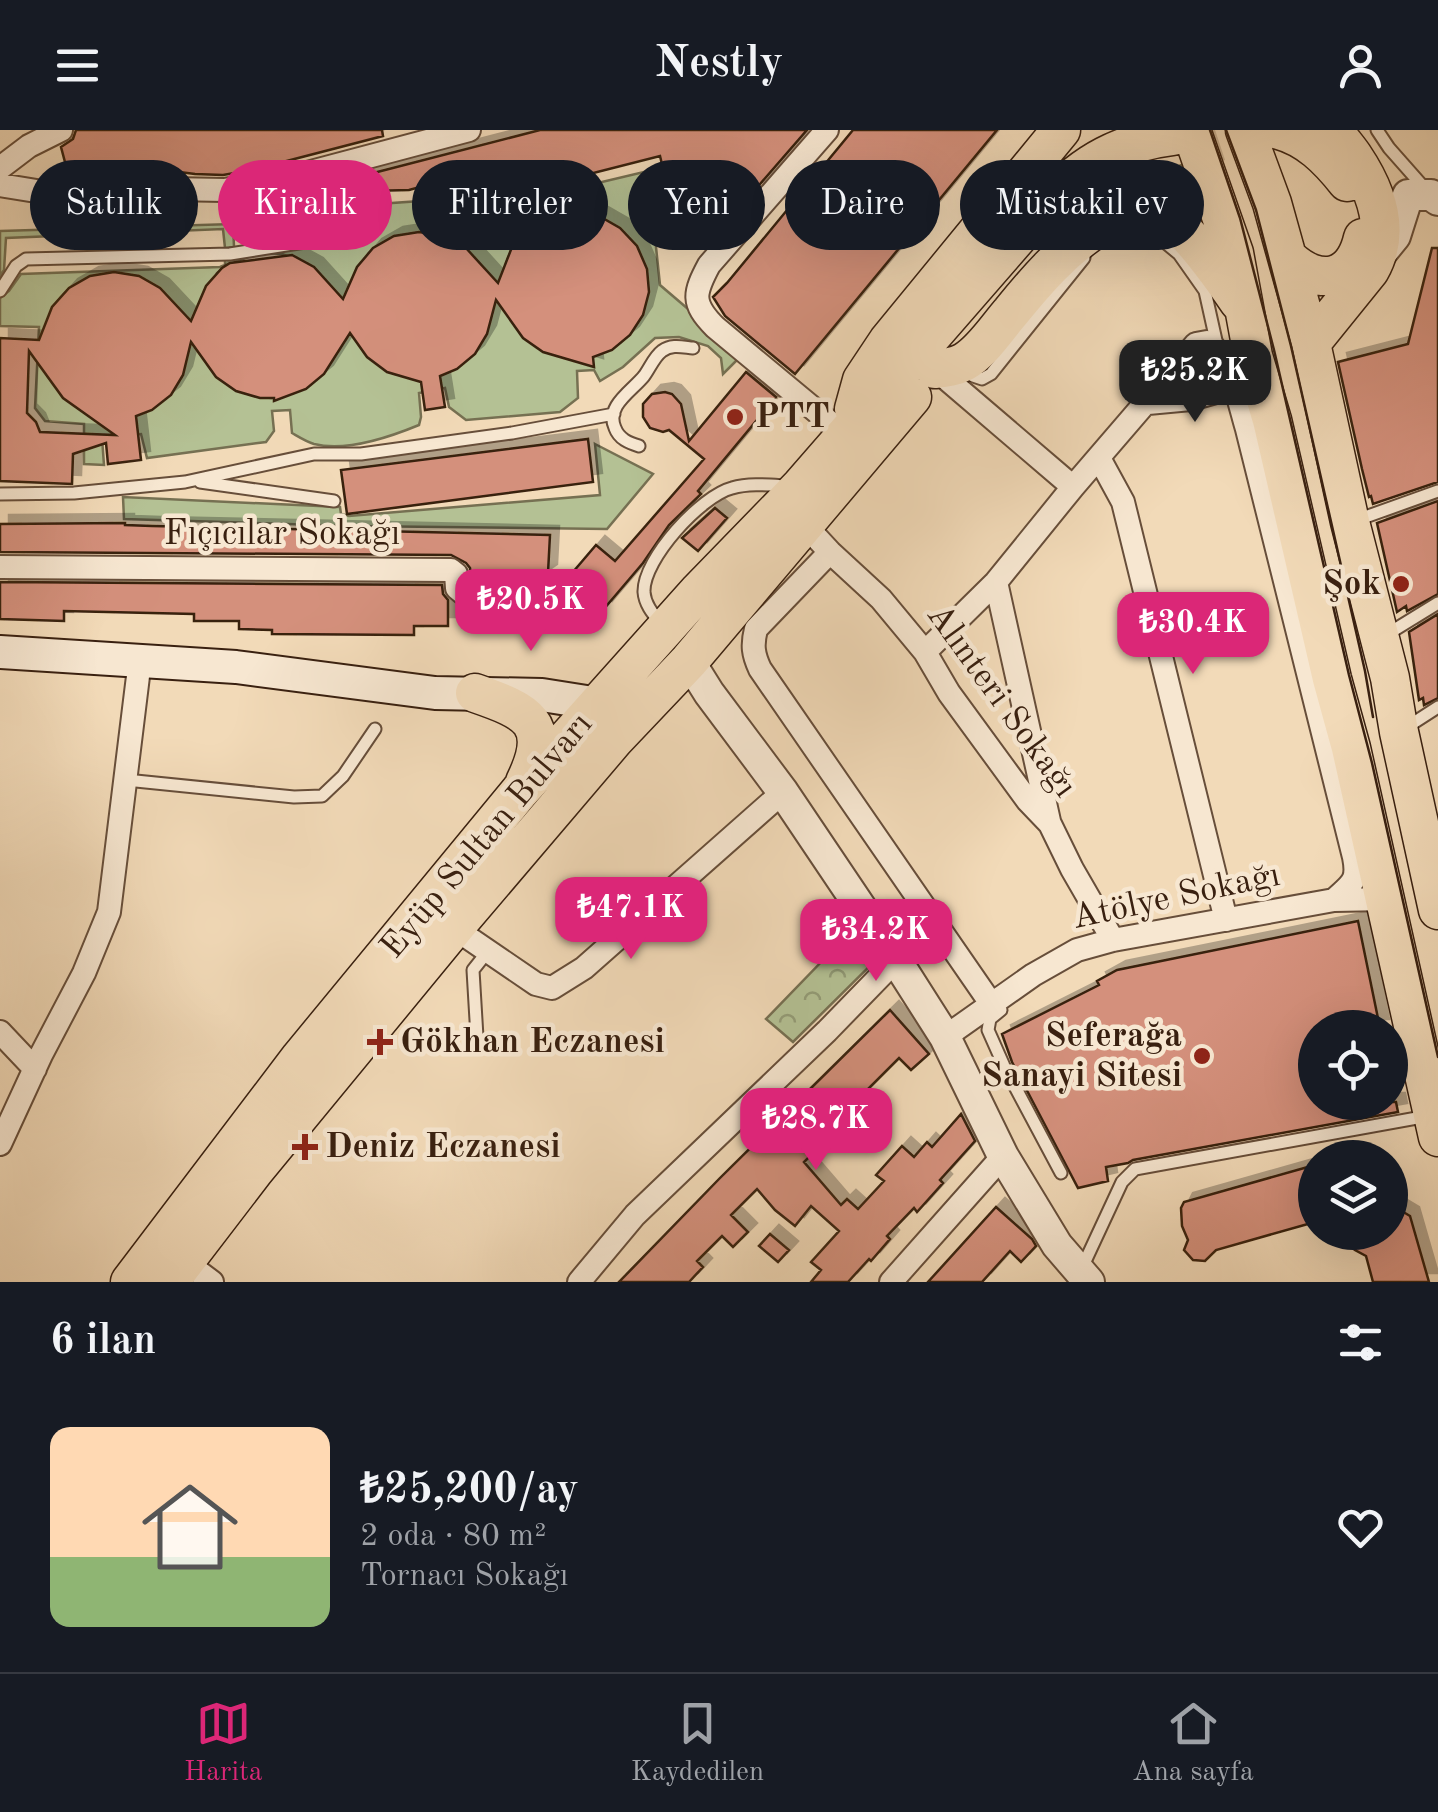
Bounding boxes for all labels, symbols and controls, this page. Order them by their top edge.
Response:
icon: menu [50,38,105,93]
icon: person [1333,38,1388,93]
text: Nestly [655,42,783,87]
chip: Satılık [30,160,198,250]
chip: Kiralık [218,160,392,250]
chip: Filtreler [412,160,608,250]
chip: Yeni [628,160,765,250]
chip: Daire [785,160,940,250]
chip: Müstakil ev [960,160,1204,250]
pin: ₺25.2K [1114,340,1276,425]
text: ₺25.2K [1141,356,1249,388]
place label: PTT [755,400,830,435]
marker: PTT [724,406,746,428]
street label: Fıçıcılar Sokağı [164,517,400,552]
place label: Şok [1322,567,1381,602]
pin: ₺20.5K [450,569,612,654]
marker: Şok [1390,573,1412,595]
text: ₺20.5K [477,585,585,617]
pin: ₺30.4K [1112,592,1274,677]
street label: Alınteri Sokağı [919,598,1083,804]
text: ₺30.4K [1139,608,1247,640]
street label: Eyüp Sultan Bulvarı [375,707,599,965]
street label: Atölye Sokağı [1069,858,1283,936]
pin: ₺47.1K [550,877,712,962]
text: ₺47.1K [577,893,685,925]
pin: ₺34.2K [795,899,957,984]
text: ₺34.2K [822,915,930,947]
map controls [1298,1010,1408,1250]
button: locate [1298,1010,1408,1120]
place label: Seferağa Sanayi Sitesi [981,1019,1182,1094]
place label: Gökhan Eczanesi [400,1025,665,1060]
marker: Gökhan Eczanesi [369,1031,391,1053]
marker: Seferağa Sanayi Sitesi [1191,1045,1213,1067]
pin: ₺28.7K [735,1088,897,1173]
text: ₺28.7K [762,1104,870,1136]
place label: Deniz Eczanesi [325,1130,561,1165]
marker: Deniz Eczanesi [294,1136,316,1158]
button: layers [1298,1140,1408,1250]
icon: filters [1333,1315,1388,1370]
text: 6 ilan [50,1321,156,1363]
icon: home [130,1467,250,1587]
text: ₺25,200/ay [360,1470,579,1512]
icon: heart [1333,1500,1388,1555]
text: 2 oda · 80 m² [360,1521,546,1553]
text: Tornacı Sokağı [360,1561,568,1593]
tab: Harita [184,1696,263,1791]
tab: Kaydedilen [631,1696,764,1791]
tab: Ana sayfa [1132,1696,1254,1791]

